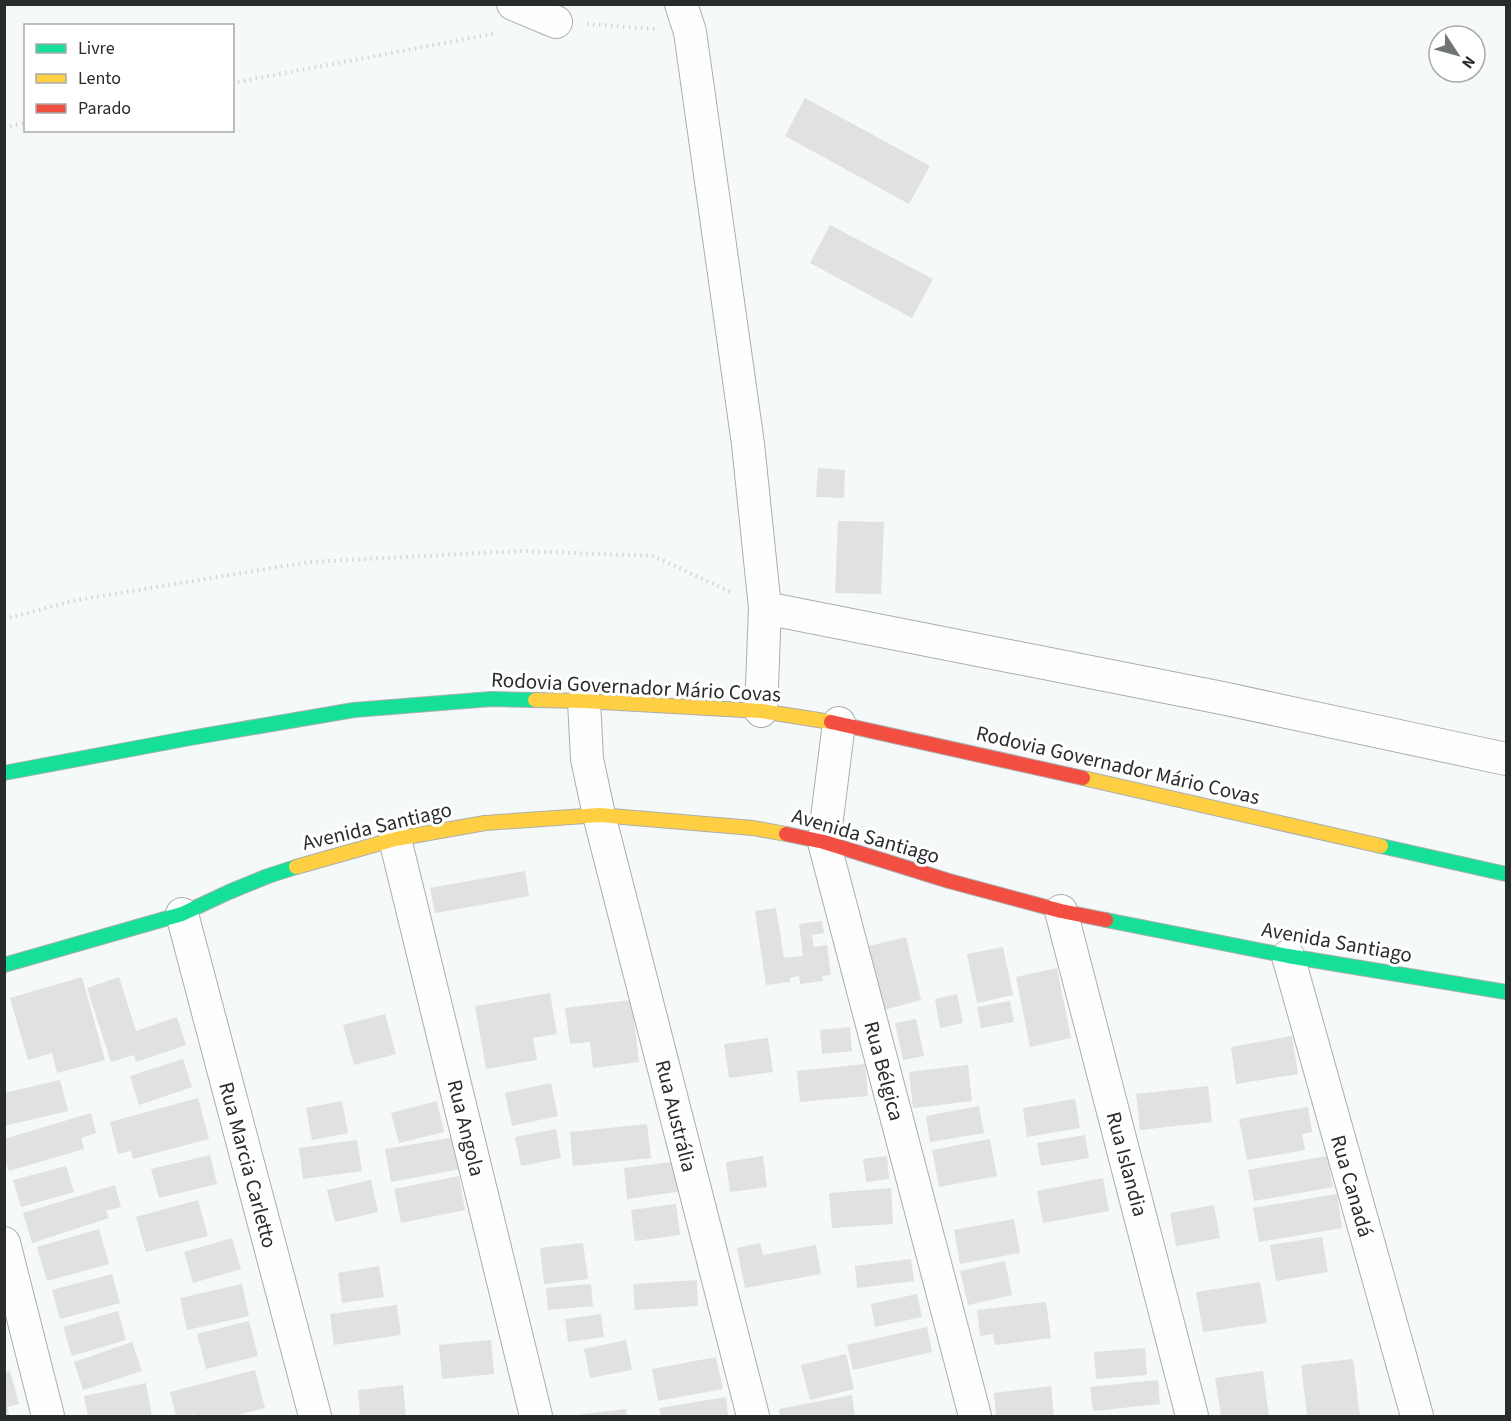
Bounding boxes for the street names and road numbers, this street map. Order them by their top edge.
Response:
street label: Rodovia Governador Mário Covas [490,664,782,710]
street label: Rodovia Governador Mário Covas [973,718,1263,812]
street label: Avenida Santiago [299,794,455,858]
street label: Avenida Santiago [789,801,943,871]
street label: Avenida Santiago [1259,914,1415,970]
street label: Rua Bélgica [856,1018,912,1124]
street label: Rua Austrália [648,1057,704,1175]
street label: Rua Angola [440,1077,492,1179]
street label: Rua Marcia Carletto [211,1079,285,1251]
street label: Rua Islandia [1099,1108,1155,1220]
street label: Rua Canadá [1323,1131,1381,1241]

